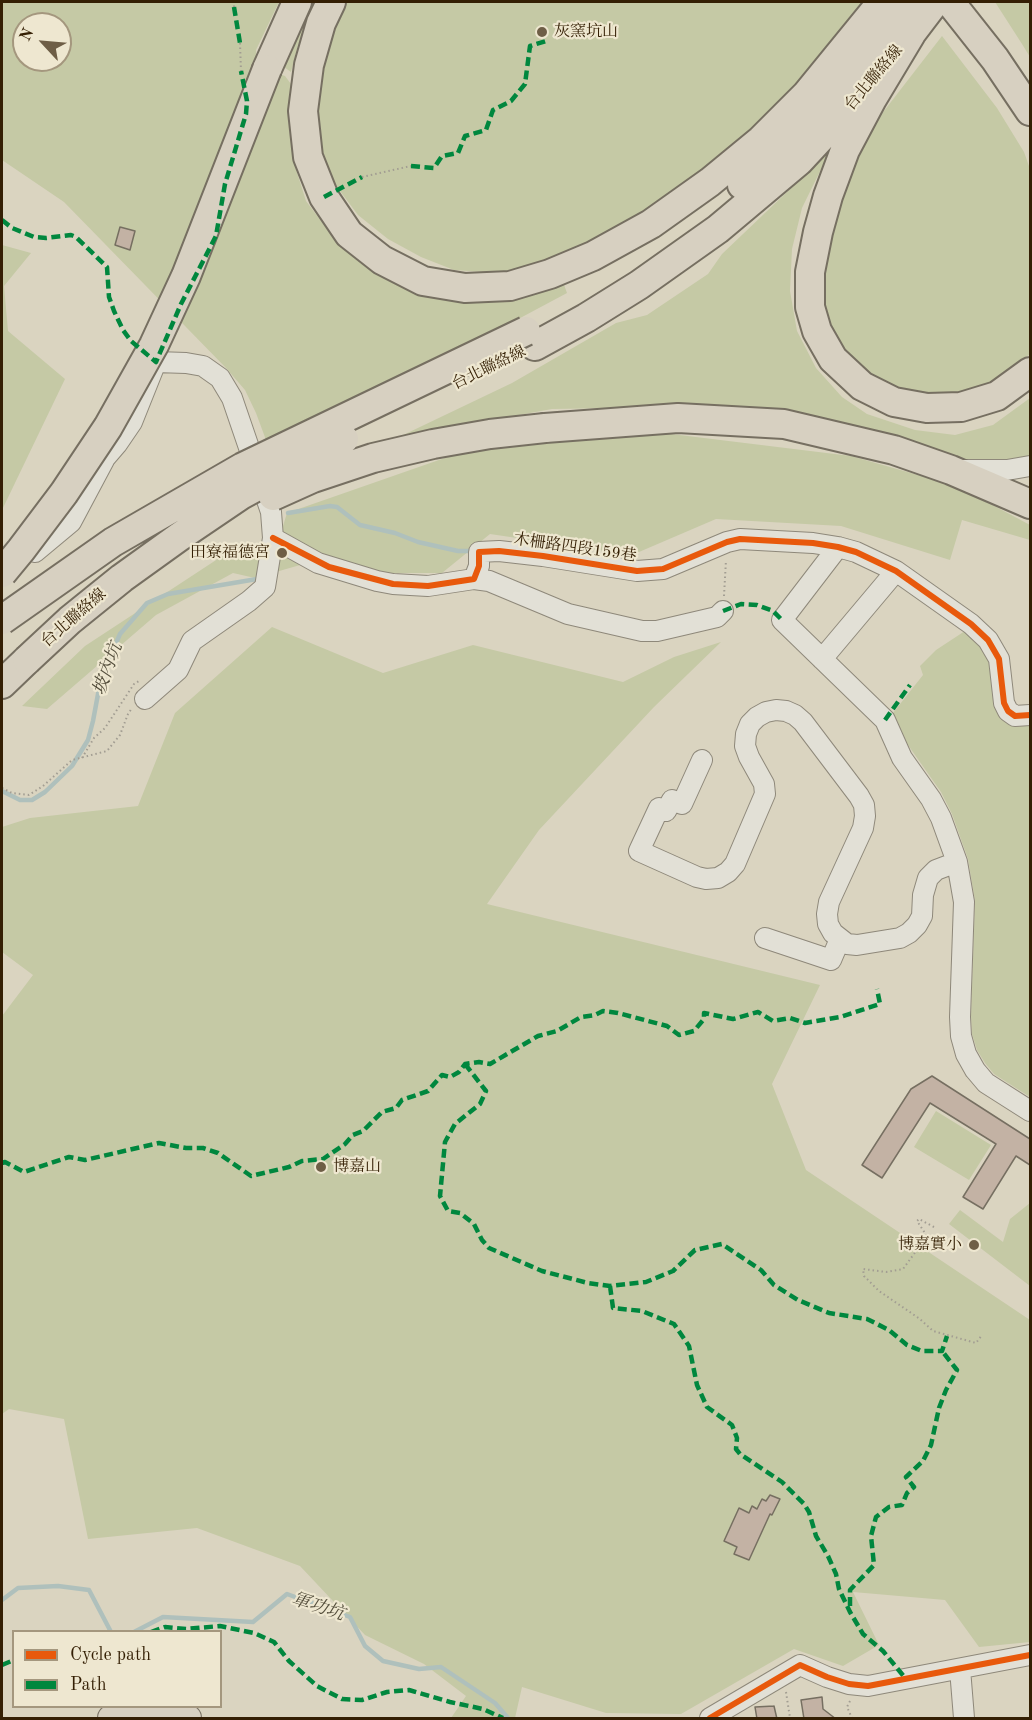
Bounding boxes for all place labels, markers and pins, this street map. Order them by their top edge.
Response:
place label: 灰窯坑山 [554,22,618,42]
marker: 灰窯坑山 [535,25,549,39]
place label: 田寮福德宮 [190,543,270,563]
marker: 田寮福德宮 [275,546,289,560]
place label: 博嘉山 [333,1157,381,1177]
marker: 博嘉山 [314,1160,328,1174]
place label: 博嘉實小 [898,1235,962,1255]
marker: 博嘉實小 [967,1238,981,1252]

